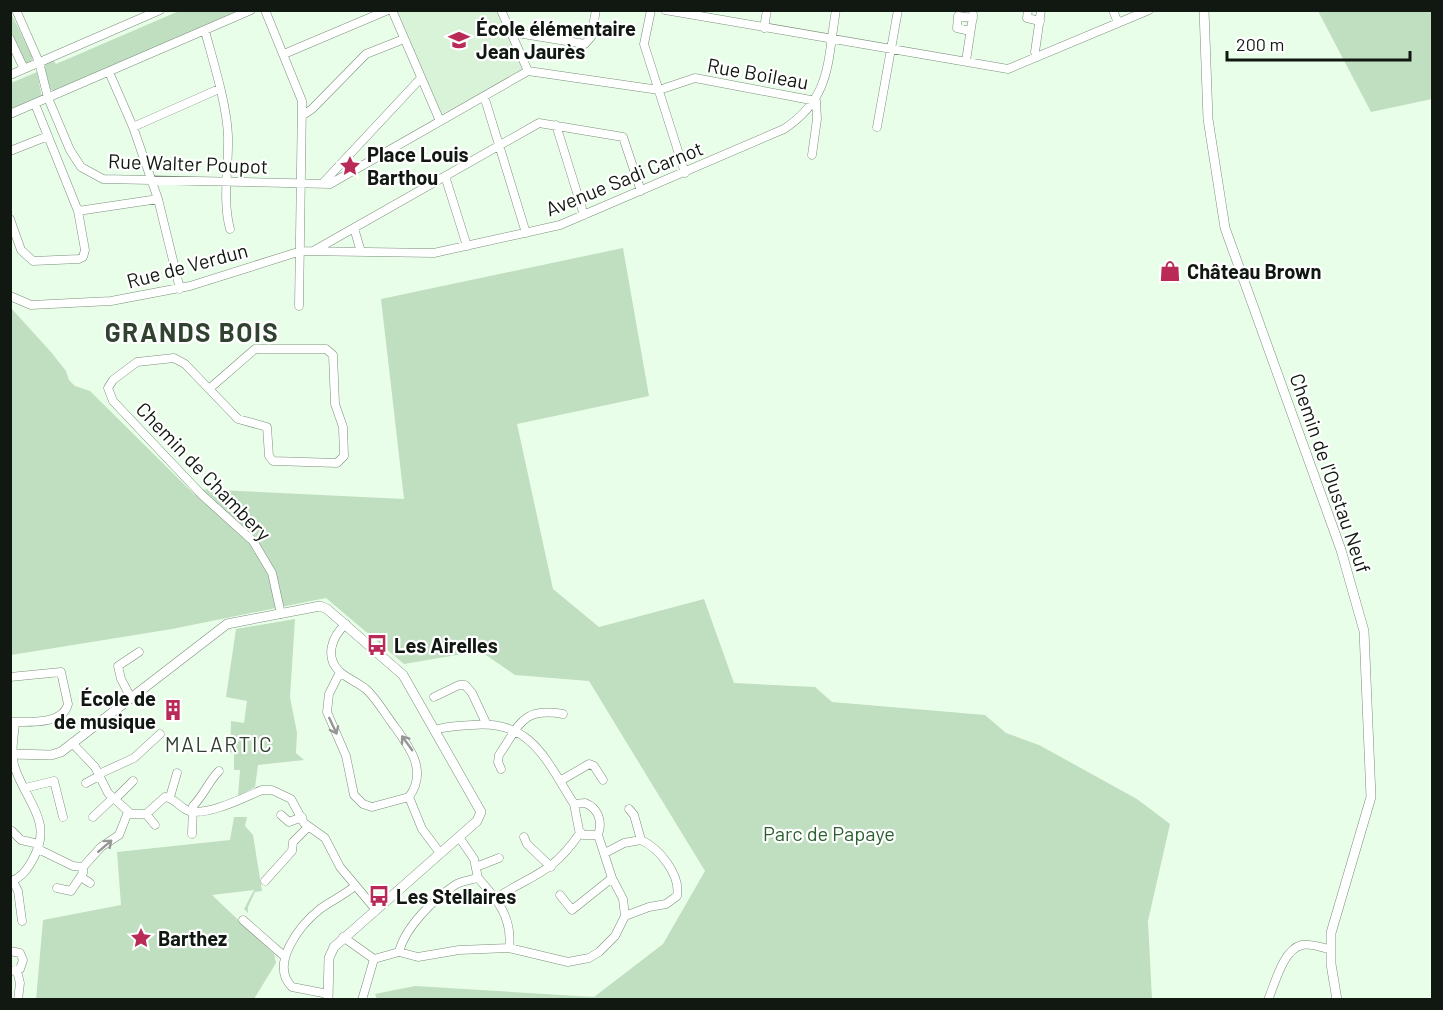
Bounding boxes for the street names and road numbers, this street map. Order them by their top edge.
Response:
street label: Rue Boileau [706,52,810,94]
street label: Avenue Sadi Carnot [542,135,706,221]
street label: Rue Walter Poupot [108,148,268,178]
street label: Rue de Verdun [124,237,250,293]
street label: Chemin de l'Oustau Neuf [1286,370,1376,576]
street label: Chemin de Chambery [132,397,276,545]

